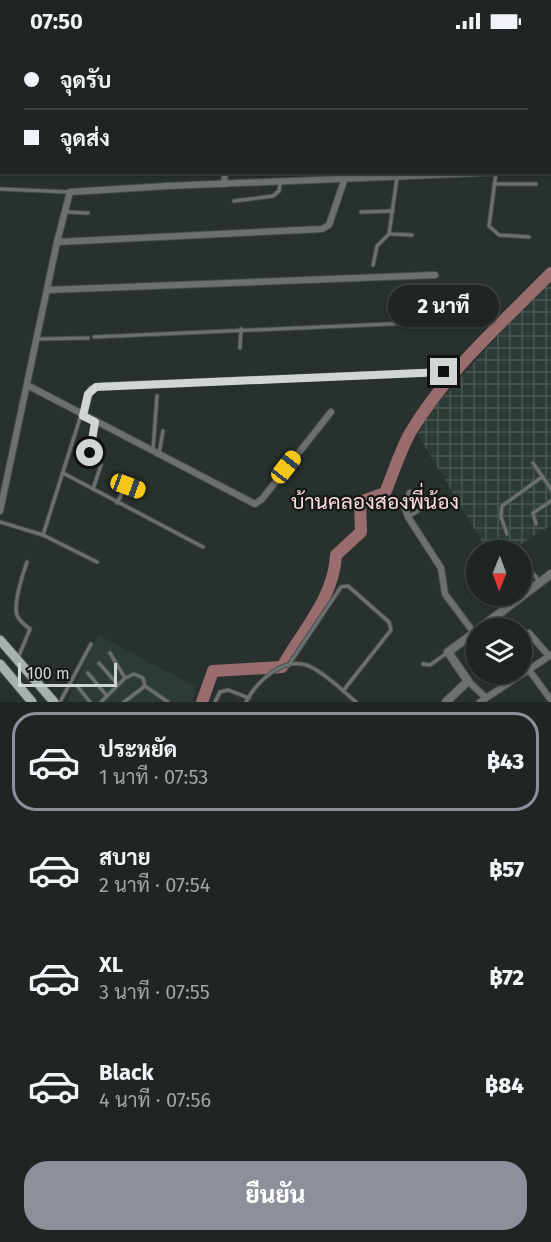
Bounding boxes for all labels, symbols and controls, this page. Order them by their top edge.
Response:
text: 07:50 [30,8,83,35]
text: จุดรับ [60,67,111,94]
text: จุดส่ง [60,125,110,152]
callout: 2 นาที [388,285,500,327]
text: 2 นาที [417,294,470,318]
route end [430,358,457,385]
route start [76,439,103,466]
car [268,447,304,487]
car [108,471,148,501]
district label: บ้านคลองสองพี่น้อง [291,482,459,515]
north arrow [466,540,532,606]
map controls [466,540,532,684]
button: layers [466,618,532,684]
scale bar [18,660,117,688]
text: 100 m [27,664,70,683]
icon: car [27,735,81,789]
text: ประหยัด [99,736,177,763]
text: ฿43 [487,748,524,775]
text: 1 นาที · 07:53 [99,765,208,789]
icon: car [27,843,81,897]
text: สบาย [99,844,151,871]
text: ฿57 [489,856,524,883]
text: 2 นาที · 07:54 [99,873,210,897]
icon: car [27,951,81,1005]
text: XL [99,951,123,978]
text: ฿72 [490,964,524,991]
text: 3 นาที · 07:55 [99,980,210,1004]
icon: car [27,1059,81,1113]
text: Black [99,1059,154,1086]
text: ฿84 [485,1072,524,1099]
text: 4 นาที · 07:56 [99,1088,211,1112]
button: ยืนยัน [24,1161,527,1230]

